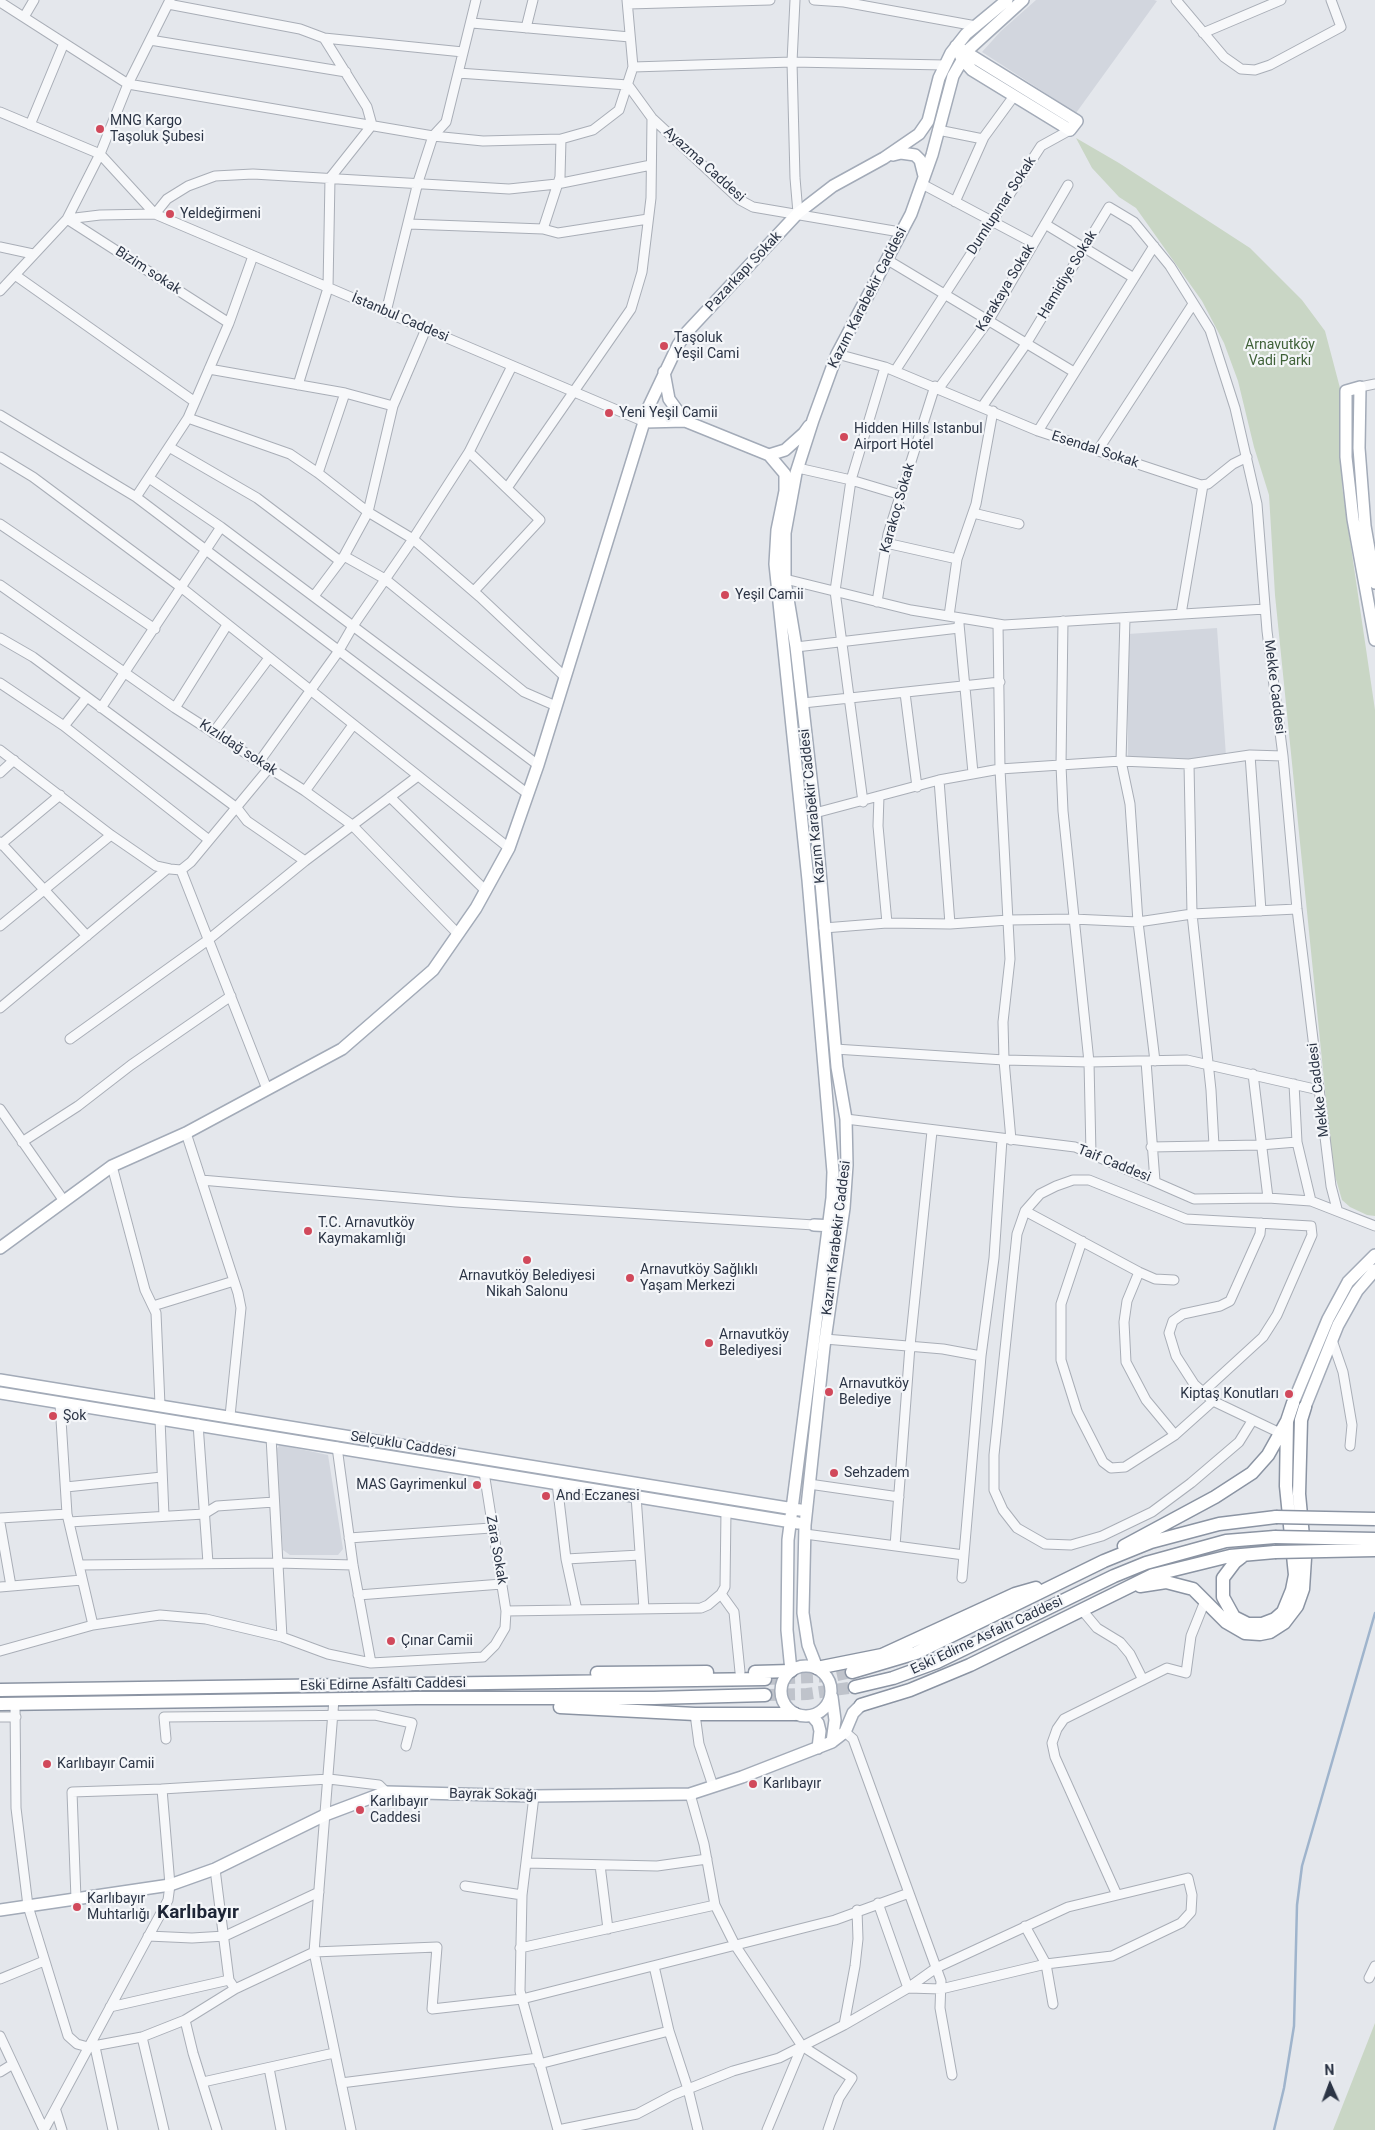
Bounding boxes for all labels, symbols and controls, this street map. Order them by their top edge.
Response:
place label: MNG Kargo Taşoluk Şubesi [110,113,204,146]
marker: MNG Kargo Taşoluk Şubesi [94,123,106,135]
street label: Ayazma Caddesi [660,124,748,206]
street label: Dumlupınar Sokak [964,154,1040,258]
place label: Yeldeğirmeni [180,206,261,222]
marker: Yeldeğirmeni [164,208,176,220]
street label: Kazım Karabekir Caddesi [825,225,911,371]
street label: Hamidiye Sokak [1035,228,1101,322]
street label: Pazarkapı Sokak [703,229,785,315]
street label: Karakaya Sokak [973,241,1039,335]
street label: Bizim sokak [112,243,184,299]
street label: İstanbul Caddesi [349,290,451,346]
place label: Taşoluk Yeşil Cami [674,330,739,362]
park label: Arnavutköy Vadi Parkı [1245,337,1315,370]
marker: Taşoluk Yeşil Cami [658,340,670,352]
place label: Yeni Yeşil Camii [619,405,718,421]
marker: Yeni Yeşil Camii [603,407,615,419]
place label: Hidden Hills Istanbul Airport Hotel [854,421,983,454]
street label: Esendal Sokak [1049,428,1141,472]
marker: Hidden Hills Istanbul Airport Hotel [838,431,850,443]
street label: Karakoç Sokak [877,461,919,555]
place label: Yeşil Camii [735,587,804,603]
marker: Yeşil Camii [719,589,731,601]
street label: Mekke Caddesi [1260,639,1288,735]
street label: Kızıldağ sokak [196,716,280,780]
street label: Kazım Karabekir Caddesi [797,728,829,884]
street label: Mekke Caddesi [1305,1042,1333,1138]
street label: Taif Caddesi [1075,1142,1153,1186]
street label: Kazım Karabekir Caddesi [819,1160,855,1316]
place label: T.C. Arnavutköy Kaymakamlığı [318,1215,415,1248]
marker: T.C. Arnavutköy Kaymakamlığı [302,1225,314,1237]
marker: Arnavutköy Belediyesi Nikah Salonu [521,1254,533,1266]
place label: Arnavutköy Sağlıklı Yaşam Merkezi [640,1262,758,1294]
place label: Arnavutköy Belediyesi Nikah Salonu [459,1268,595,1300]
marker: Arnavutköy Sağlıklı Yaşam Merkezi [624,1272,636,1284]
place label: Arnavutköy Belediyesi [719,1327,789,1360]
marker: Arnavutköy Belediyesi [703,1337,715,1349]
place label: Arnavutköy Belediye [839,1376,909,1408]
marker: Arnavutköy Belediye [823,1386,835,1398]
place label: Kiptaş Konutları [1180,1386,1279,1402]
marker: Kiptaş Konutları [1283,1388,1295,1400]
place label: Şok [63,1408,86,1424]
marker: Şok [47,1410,59,1422]
street label: Selçuklu Caddesi [349,1428,457,1462]
place label: Sehzadem [844,1465,910,1481]
marker: Sehzadem [828,1467,840,1479]
place label: MAS Gayrimenkul [356,1477,467,1493]
marker: MAS Gayrimenkul [471,1479,483,1491]
place label: And Eczanesi [556,1488,640,1504]
marker: And Eczanesi [540,1490,552,1502]
street label: Zara Sokak [482,1514,510,1586]
street label: Eski Edirne Asfaltı Caddesi [908,1593,1066,1679]
place label: Çınar Camii [401,1633,473,1649]
marker: Çınar Camii [385,1635,397,1647]
street label: Eski Edirne Asfaltı Caddesi [300,1675,466,1695]
place label: Karlıbayır Camii [57,1756,155,1772]
marker: Karlıbayır Camii [41,1758,53,1770]
place label: Karlıbayır [763,1776,821,1792]
marker: Karlıbayır [747,1778,759,1790]
street label: Bayrak Sokağı [449,1786,537,1804]
place label: Karlıbayır Caddesi [370,1794,428,1826]
marker: Karlıbayır Caddesi [354,1804,366,1816]
place label: Karlıbayır Muhtarlığı [87,1891,150,1924]
marker: Karlıbayır Muhtarlığı [71,1901,83,1913]
district label: Karlıbayır [157,1902,239,1924]
north arrow [1305,2060,1355,2110]
text: N [1324,2062,1335,2078]

